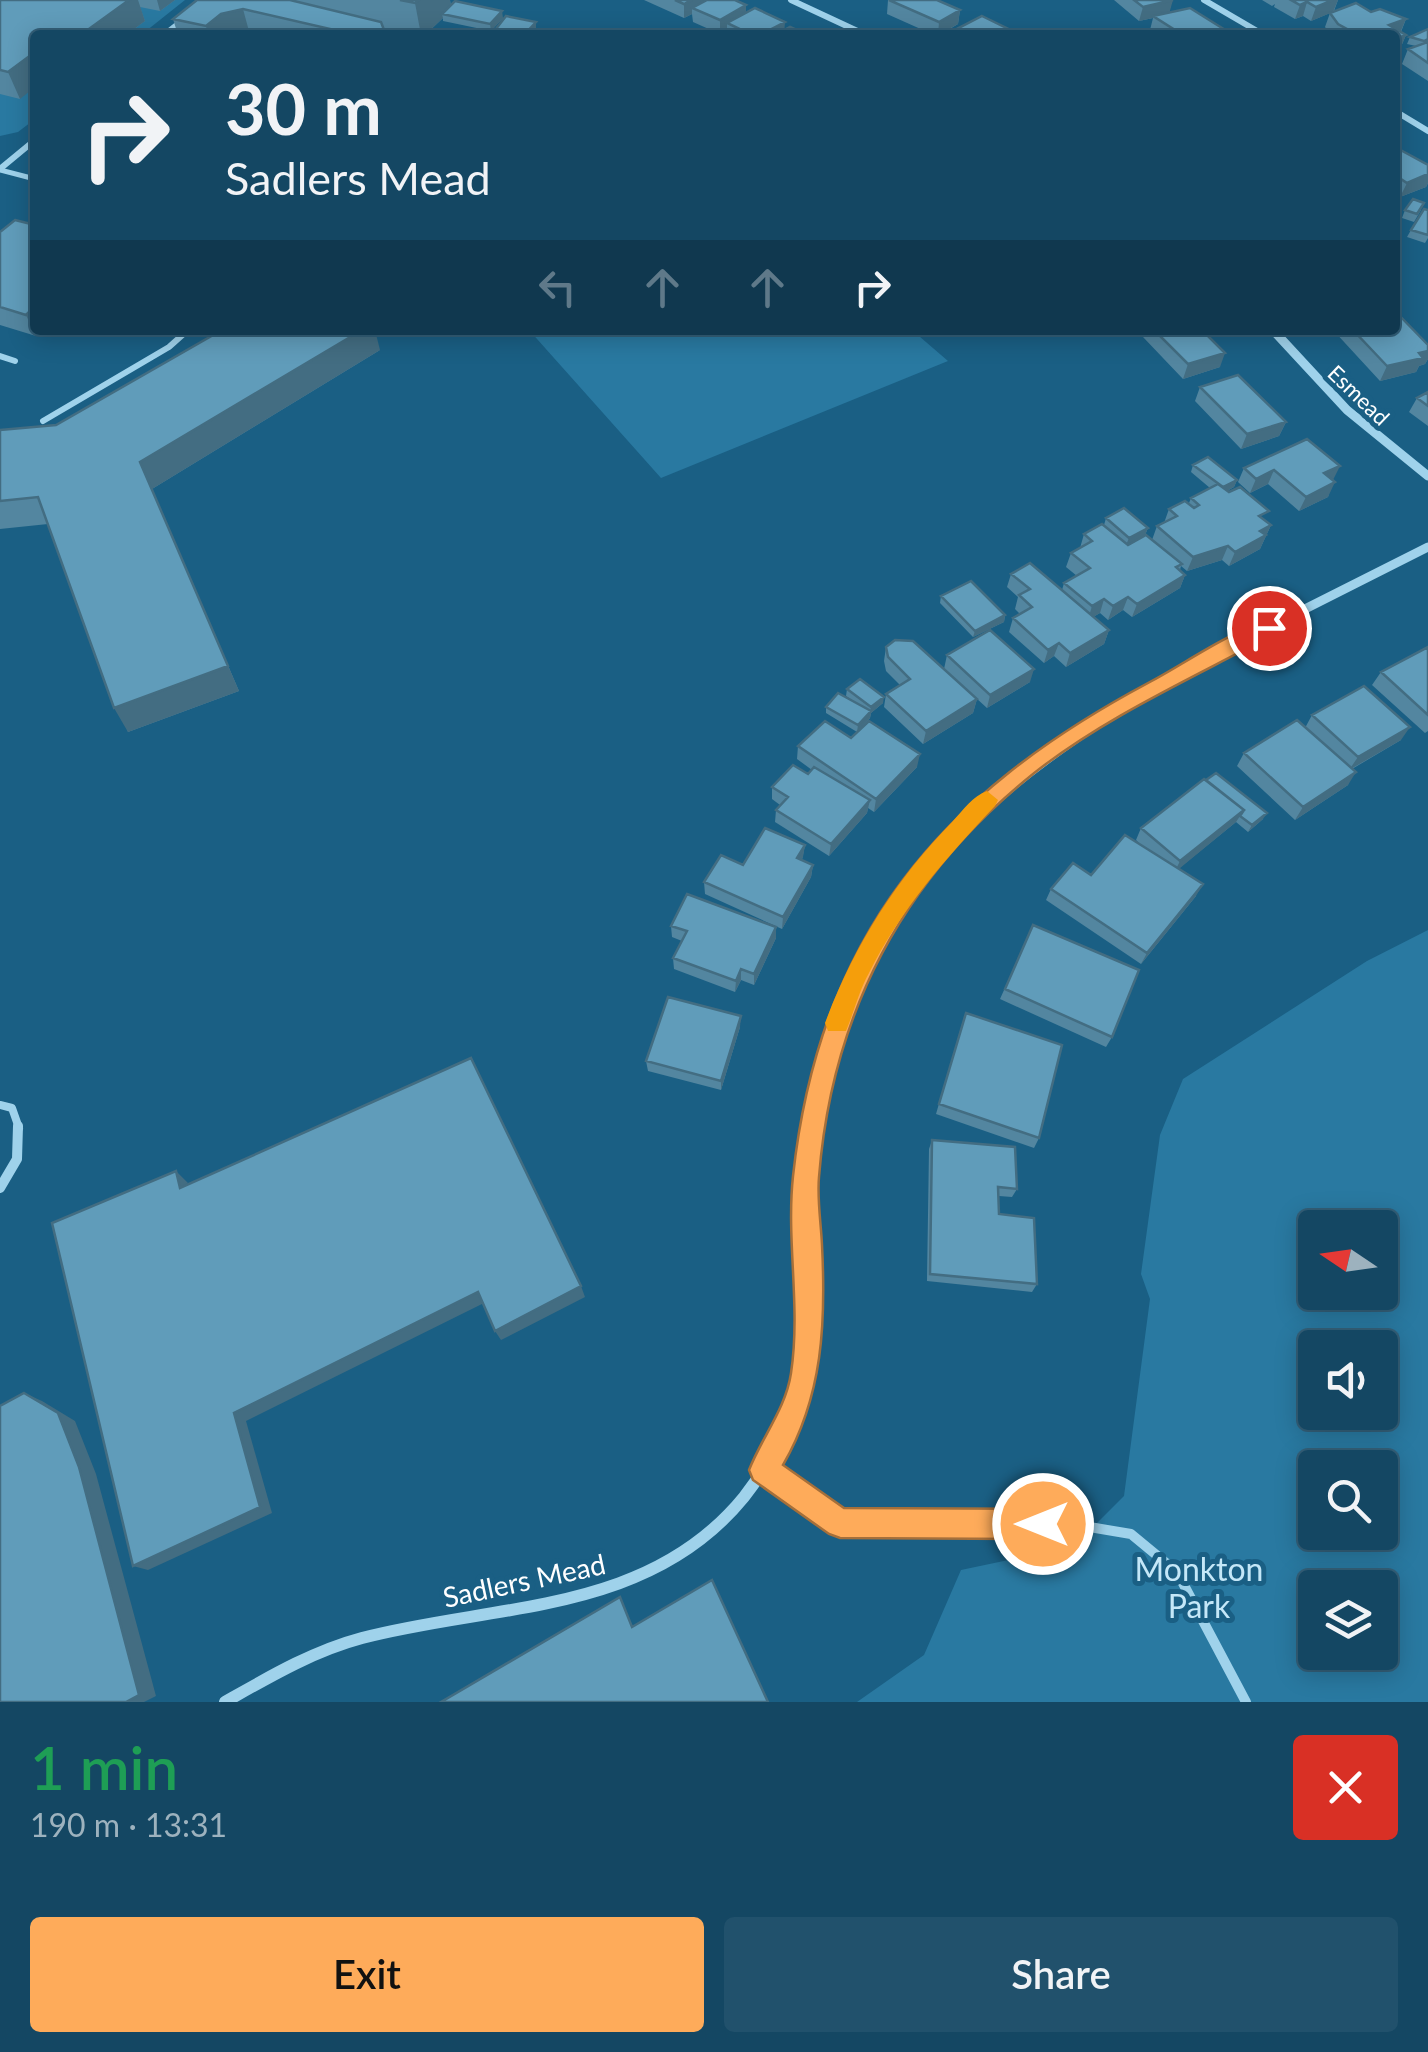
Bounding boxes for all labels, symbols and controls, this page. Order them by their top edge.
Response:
text: 30 m [225,66,382,150]
icon: right [60,70,190,200]
text: Sadlers Mead [225,151,491,205]
icon: left [530,260,585,315]
icon: ahead [635,260,690,315]
icon: ahead [740,260,795,315]
icon: right [845,260,900,315]
street label: Esmead [1323,359,1395,431]
pin [1227,586,1312,671]
icon: arrive [1242,601,1297,656]
north arrow [1298,1210,1398,1310]
map controls [1298,1210,1398,1670]
button: sound [1298,1330,1398,1430]
button: search [1298,1450,1398,1550]
position arrow [991,1472,1095,1576]
street label: Sadlers Mead [440,1546,608,1614]
park label: Monkton Park [1135,1549,1263,1625]
button: layers [1298,1570,1398,1670]
text: 1 min [30,1731,178,1803]
button: close [1293,1735,1398,1840]
text: 190 m · 13:31 [30,1805,227,1844]
button: Exit [30,1917,704,2032]
button: Share [724,1917,1398,2032]

